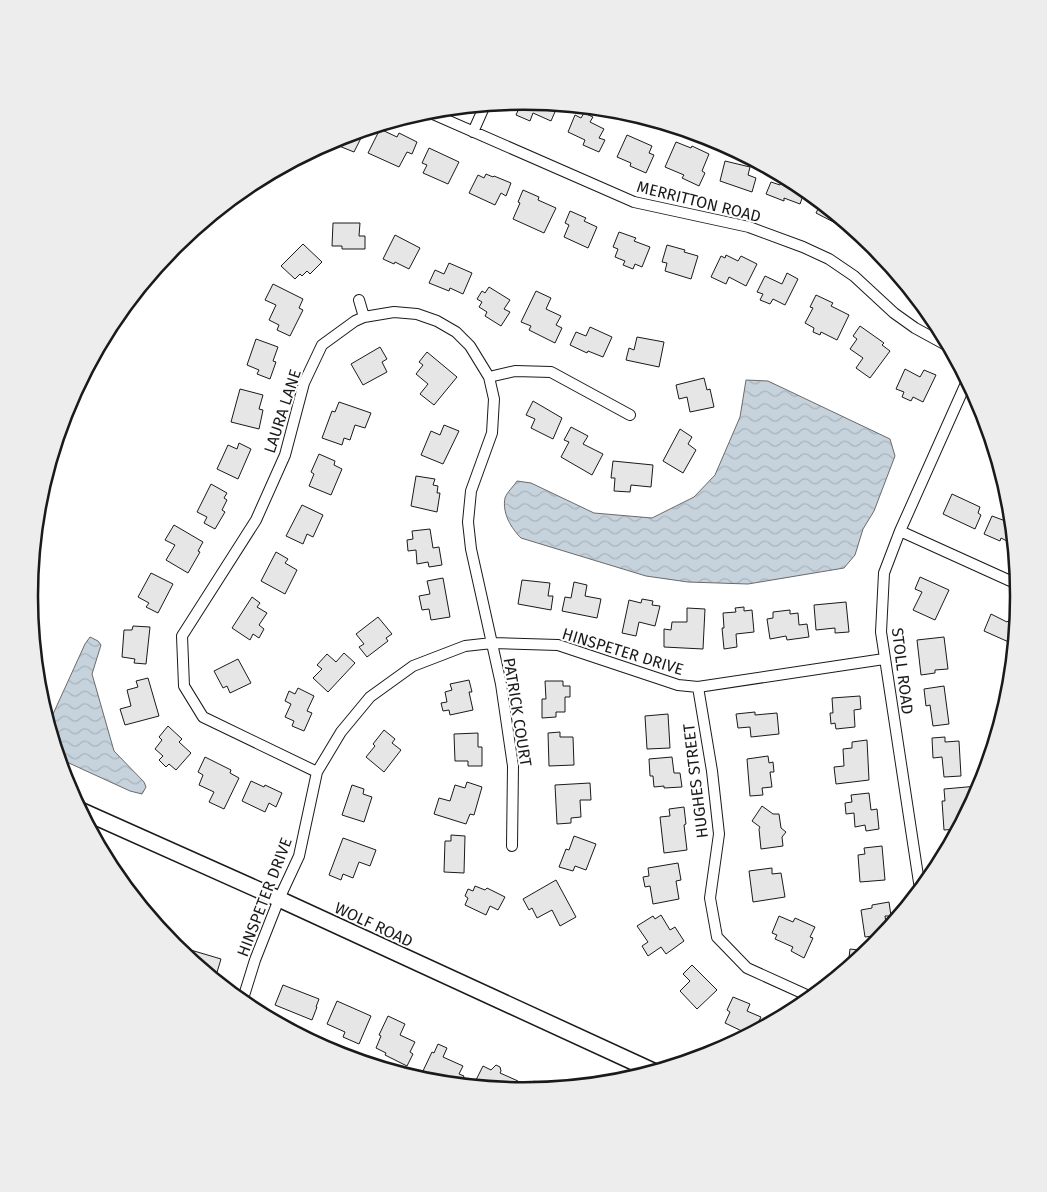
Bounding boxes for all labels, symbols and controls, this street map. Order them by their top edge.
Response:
street label: MERRITTON ROAD [635,177,763,226]
street label: LAURA LANE [260,367,305,456]
street label: HINSPETER DRIVE [560,624,686,679]
street label: STOLL ROAD [888,627,917,716]
street label: PATRICK COURT [500,656,536,769]
street label: HUGHES STREET [679,722,712,839]
street label: HINSPETER DRIVE [233,835,296,959]
street label: WOLF ROAD [332,898,416,951]

